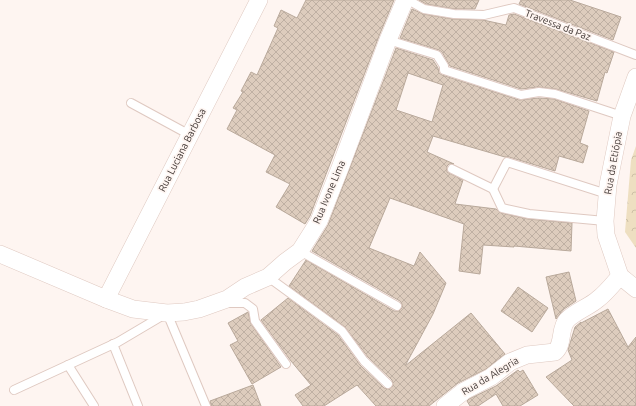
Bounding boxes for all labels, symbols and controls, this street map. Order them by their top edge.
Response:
street label: Travessa da Paz [524,7,593,43]
street label: Rua Luciana Barbosa [156,107,208,193]
street label: Rua da Etiópia [602,131,624,195]
street label: Rua Ivone Lima [311,159,347,225]
street label: Rua da Alegria [460,355,520,397]

